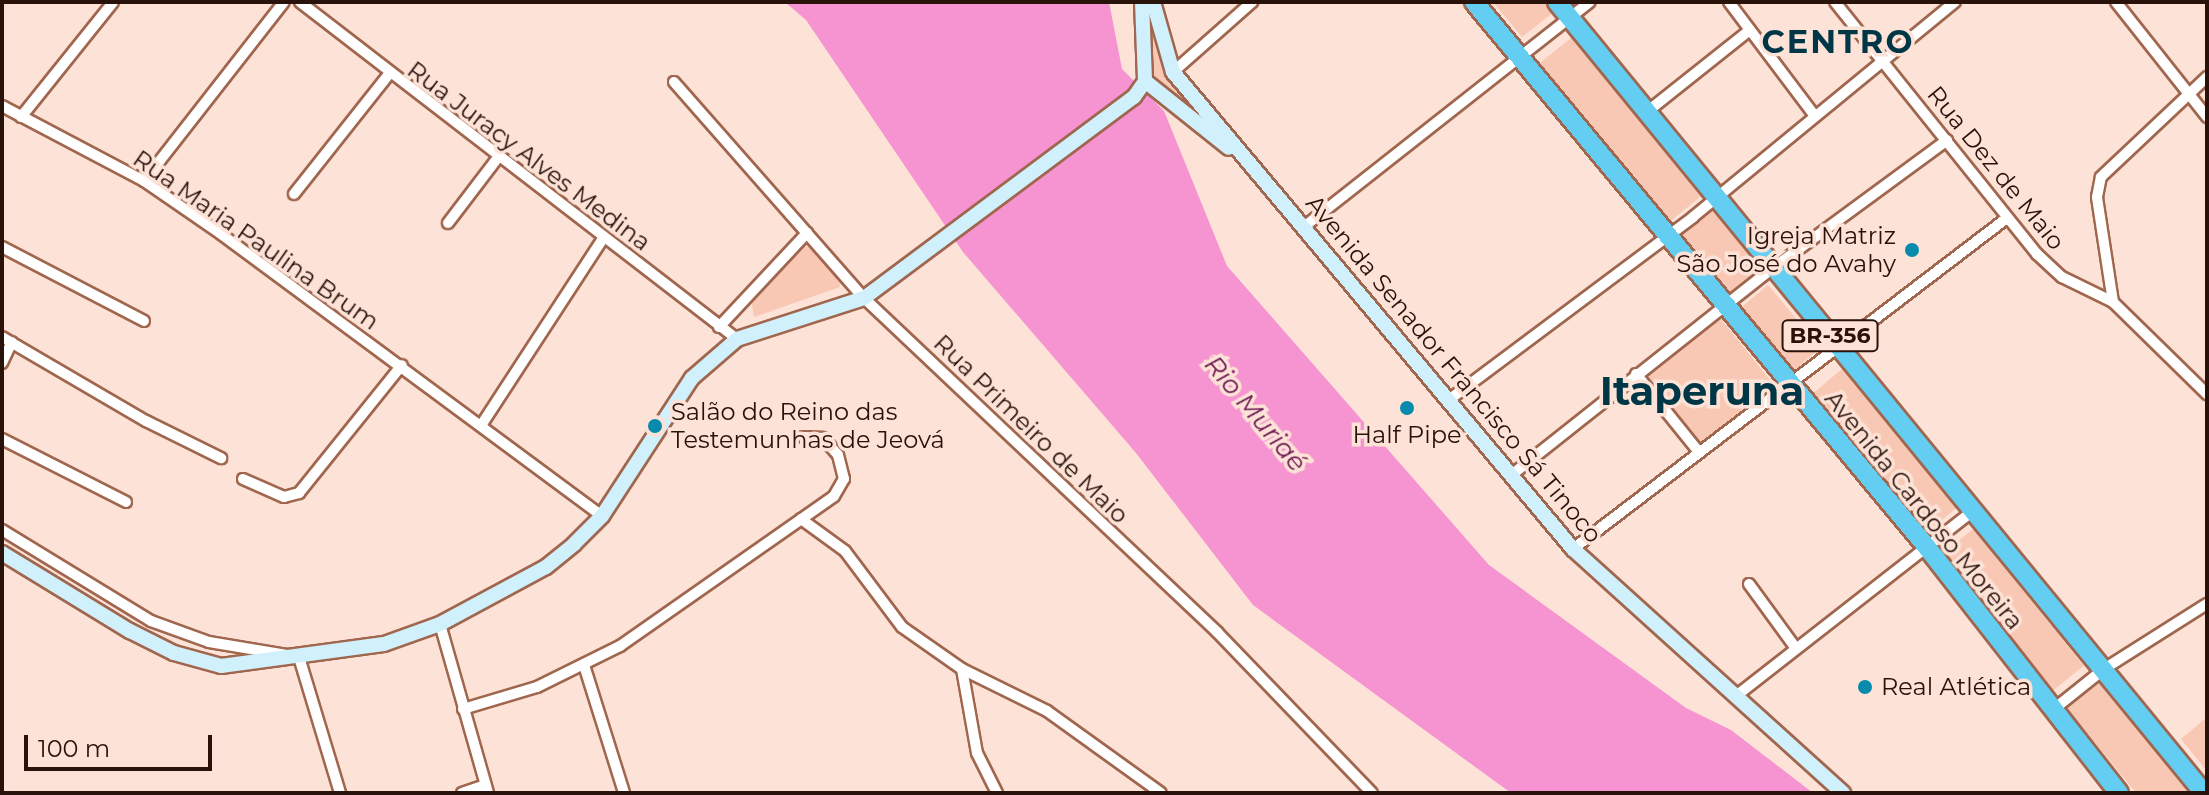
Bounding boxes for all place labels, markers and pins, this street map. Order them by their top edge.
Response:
place label: Igreja Matriz São José do Avahy [1677,222,1896,278]
marker: Igreja Matriz São José do Avahy [1903,241,1921,259]
place label: Salão do Reino das Testemunhas de Jeová [671,398,945,454]
marker: Half Pipe [1398,399,1416,417]
marker: Salão do Reino das Testemunhas de Jeová [646,417,664,435]
place label: Half Pipe [1352,421,1462,449]
place label: Real Atlética [1881,673,2031,701]
marker: Real Atlética [1856,678,1874,696]

